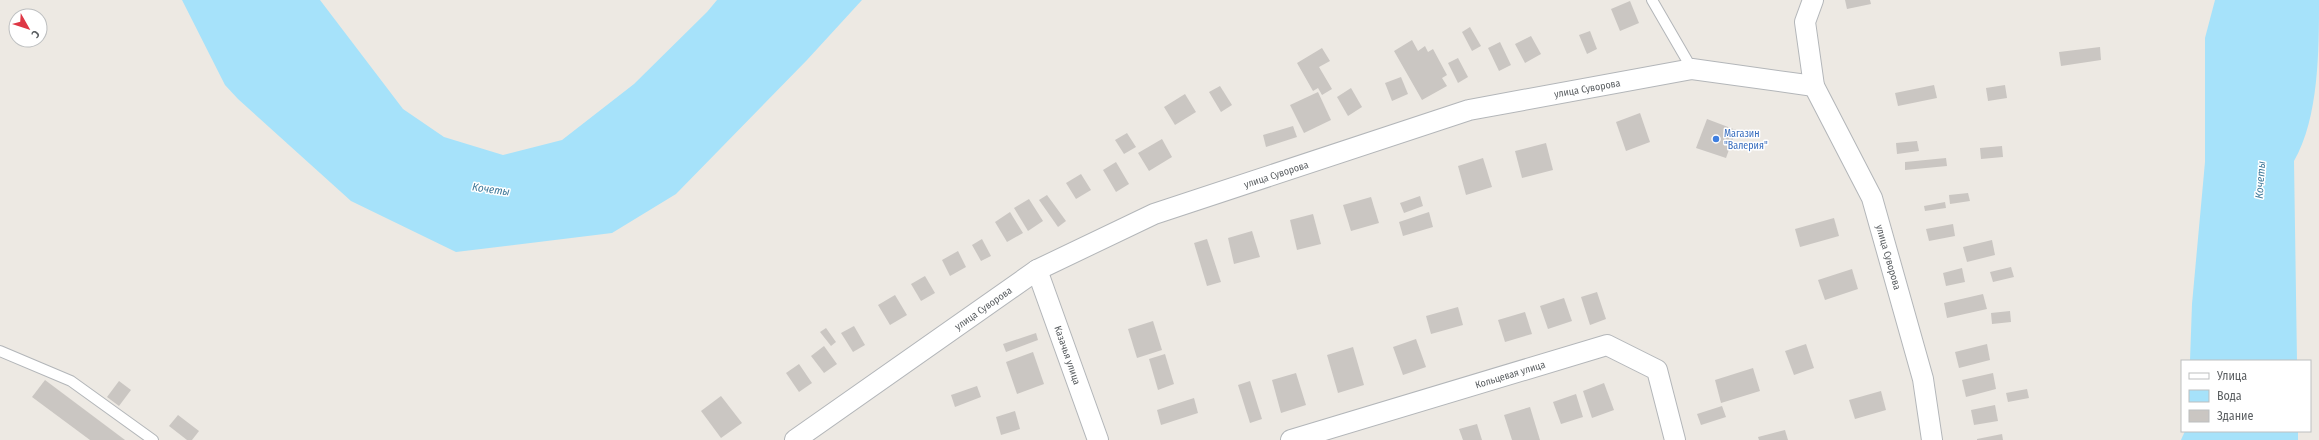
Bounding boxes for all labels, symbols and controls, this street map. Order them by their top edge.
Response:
north arrow [8,8,48,48]
text: С [28,28,42,40]
street label: улица Суворова [1553,77,1621,101]
place label: Магазин "Валерия" [1724,128,1768,152]
marker: Магазин "Валерия" [1711,134,1721,144]
street label: улица Суворова [1243,159,1310,191]
water label: Кочеты [2253,161,2268,199]
water label: Кочеты [471,180,511,199]
street label: улица Суворова [1873,223,1903,291]
street label: улица Суворова [953,285,1015,333]
street label: Казачья улица [1051,324,1083,386]
street label: Кольцевая улица [1474,359,1547,391]
legend [2181,360,2311,432]
text: Улица [2216,369,2247,383]
text: Вода [2217,389,2242,403]
text: Здание [2217,409,2253,423]

